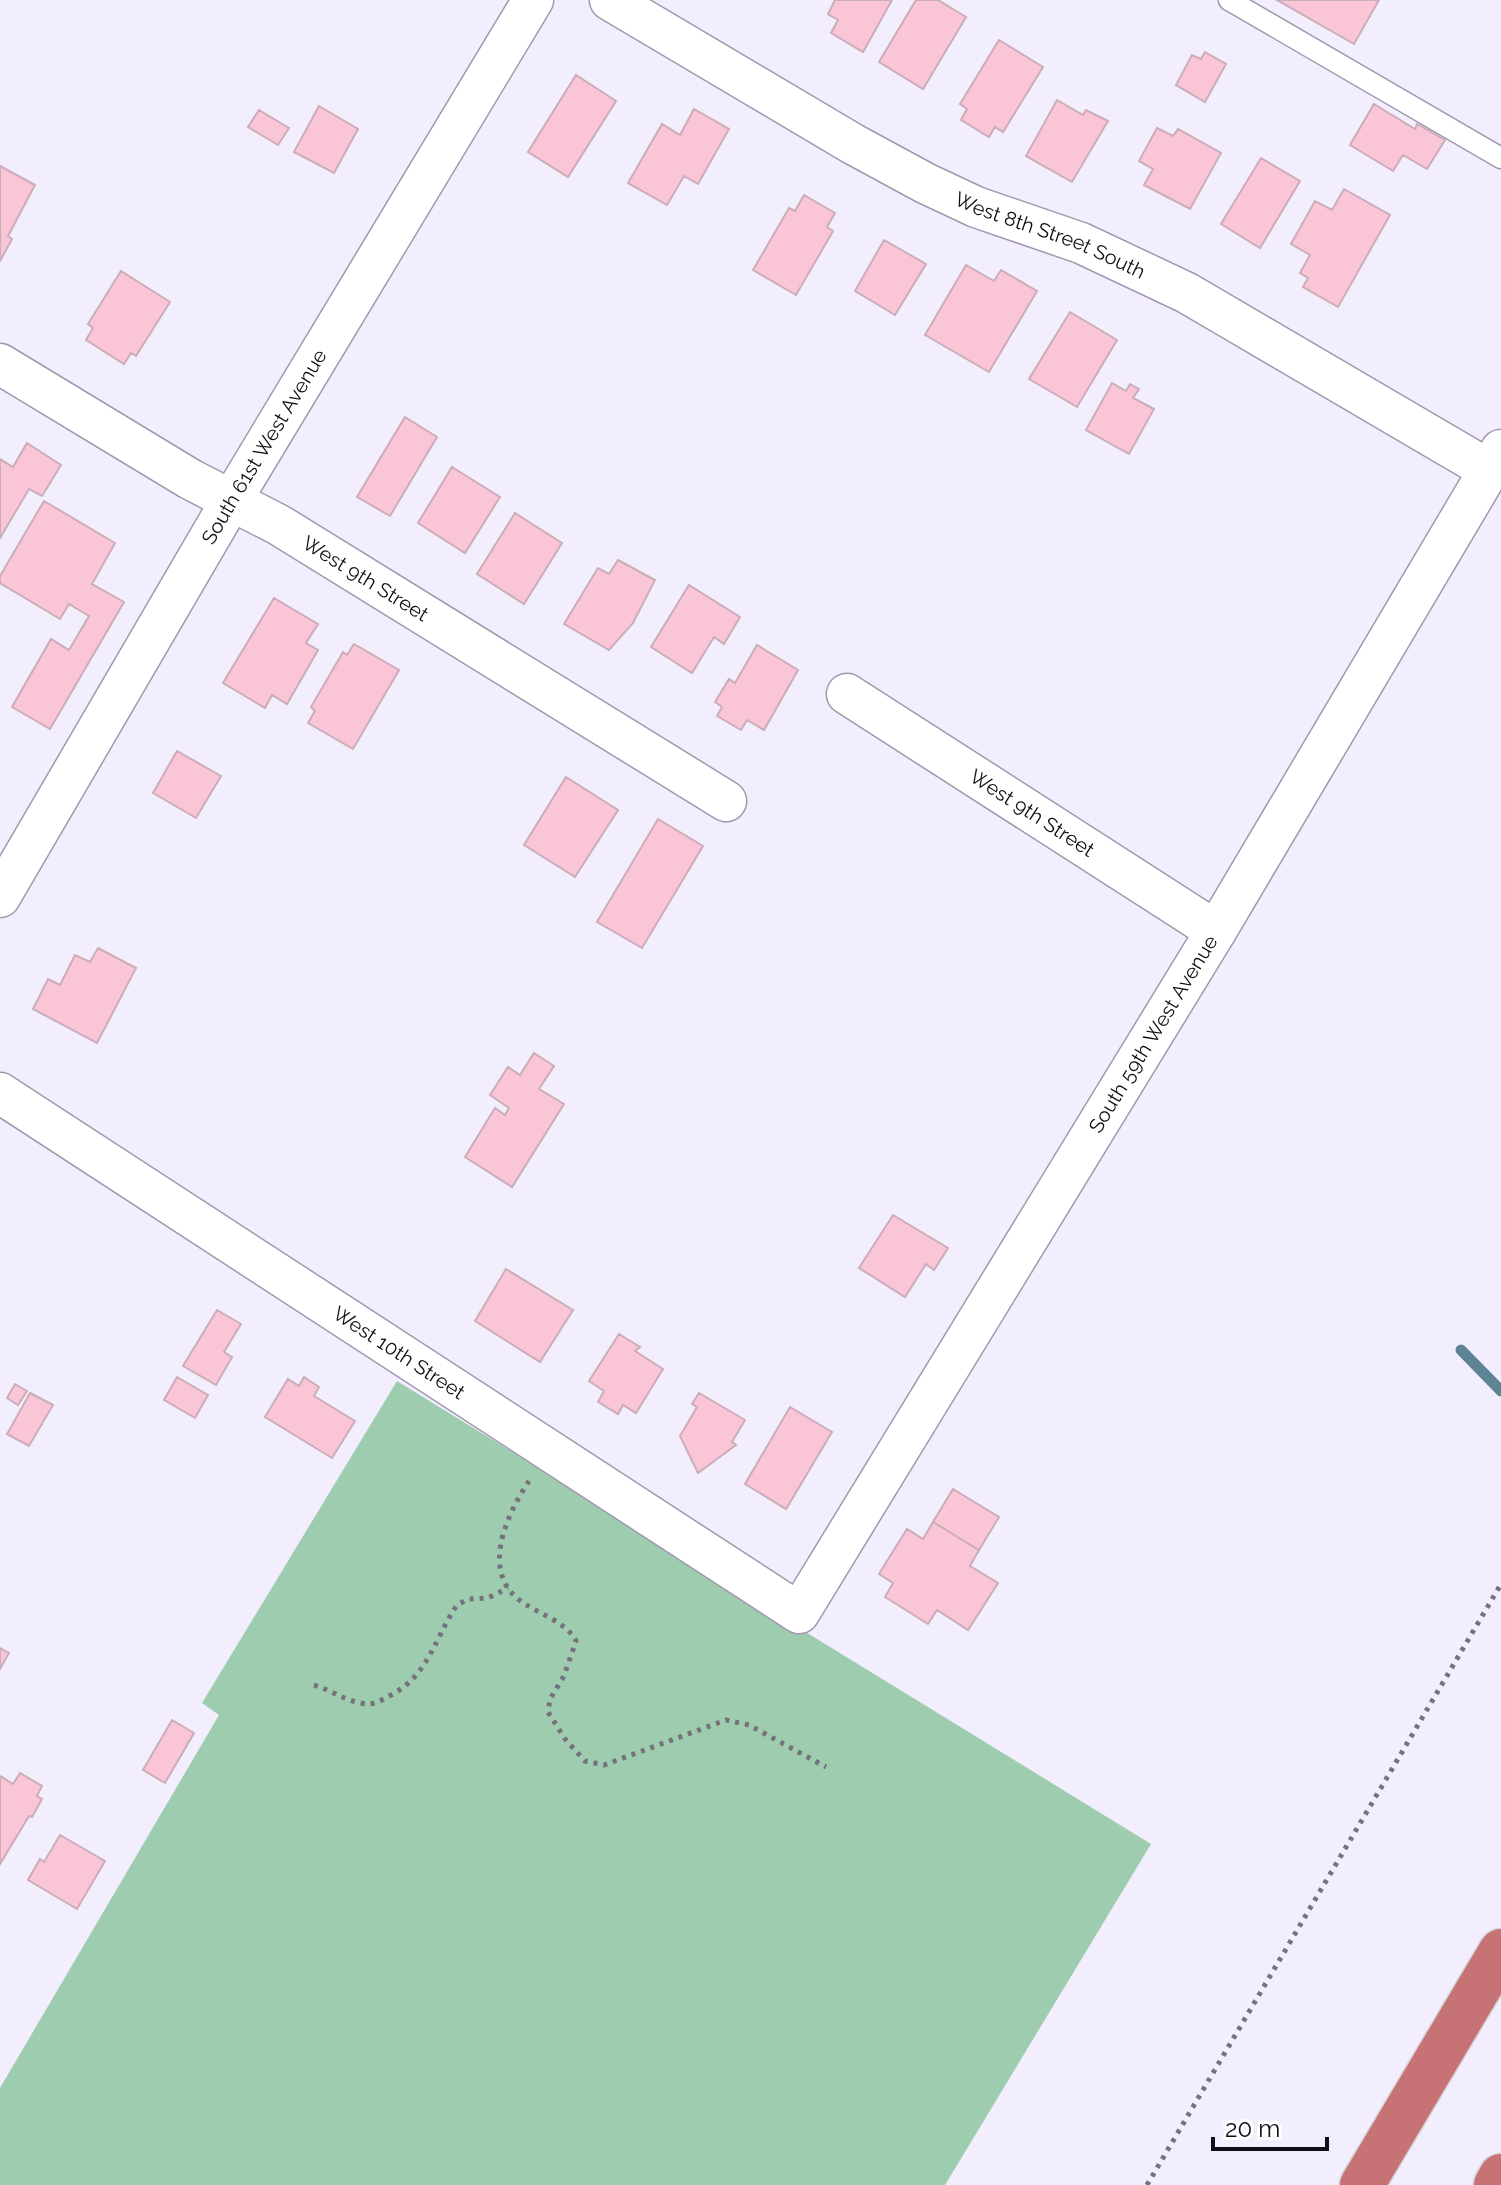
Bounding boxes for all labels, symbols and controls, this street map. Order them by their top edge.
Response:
street label: West 8th Street South [951,187,1149,284]
street label: South 61st West Avenue [196,345,332,549]
street label: West 9th Street [298,531,433,627]
street label: West 9th Street [965,764,1099,862]
street label: South 59th West Avenue [1084,931,1223,1137]
street label: West 10th Street [328,1301,470,1404]
scale bar [1213,2101,1327,2151]
text: 20 m [1225,2114,1280,2143]

